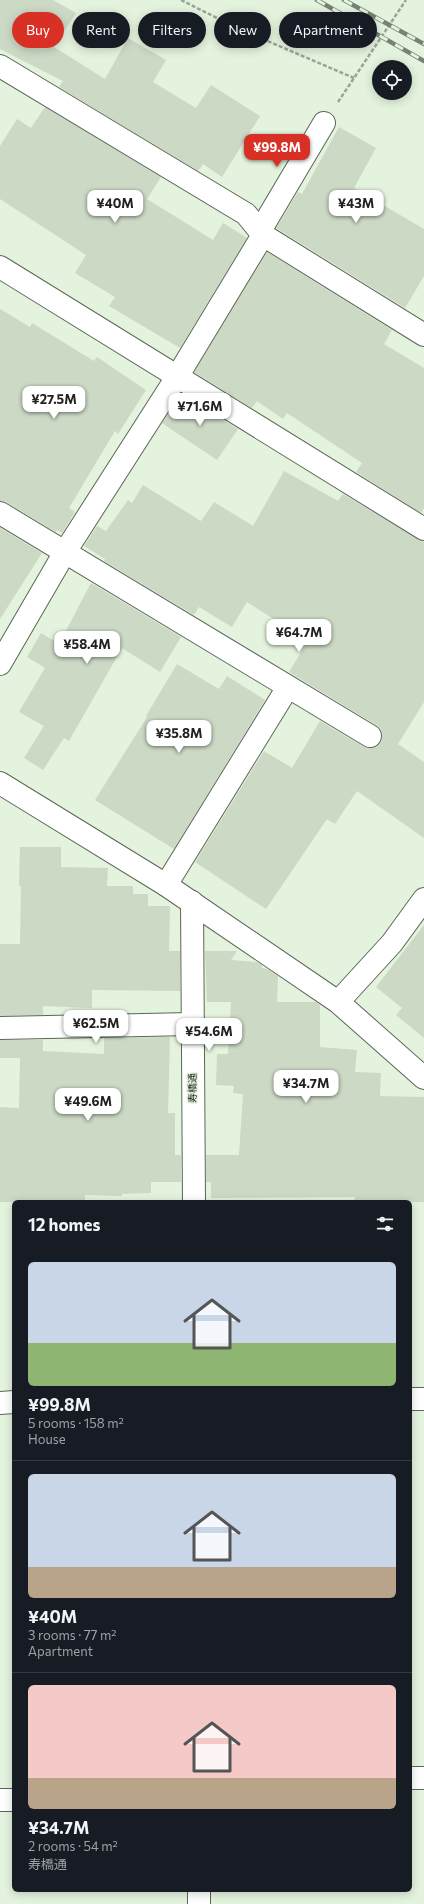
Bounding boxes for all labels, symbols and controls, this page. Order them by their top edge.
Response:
chip: Buy [12,12,64,48]
chip: Rent [72,12,130,48]
chip: Filters [138,12,206,48]
chip: New [214,12,271,48]
chip: Apartment [279,12,377,48]
map controls [372,60,412,100]
button: locate [372,60,412,100]
pin: ¥99.8M [244,134,310,168]
text: ¥99.8M [253,139,301,155]
pin: ¥40M [91,190,139,224]
pin: ¥43M [332,190,380,224]
text: ¥40M [96,195,134,211]
text: ¥43M [338,195,374,211]
pin: ¥27.5M [21,386,87,420]
text: ¥27.5M [31,391,77,407]
pin: ¥71.6M [167,393,233,427]
text: ¥71.6M [177,398,223,414]
pin: ¥64.7M [266,619,332,653]
text: ¥64.7M [275,624,323,640]
pin: ¥58.4M [54,631,120,665]
text: ¥58.4M [63,636,111,652]
pin: ¥35.8M [146,720,212,754]
text: ¥35.8M [155,725,203,741]
pin: ¥62.5M [63,1010,129,1044]
text: ¥62.5M [72,1015,120,1031]
pin: ¥54.6M [176,1018,242,1052]
text: ¥54.6M [185,1023,233,1039]
pin: ¥34.7M [273,1070,339,1104]
street label: 寿橋通 [186,1073,198,1103]
text: ¥34.7M [283,1075,329,1091]
pin: ¥49.6M [55,1088,121,1122]
text: ¥49.6M [64,1093,112,1109]
icon: filters [374,1213,396,1235]
text: 12 homes [28,1214,100,1235]
icon: home [176,1288,248,1360]
text: ¥99.8M [28,1394,91,1415]
text: 5 rooms · 158 m² [28,1415,124,1431]
text: House [28,1431,66,1447]
icon: home [176,1500,248,1572]
text: ¥40M [28,1606,77,1627]
text: 3 rooms · 77 m² [28,1627,117,1643]
text: Apartment [28,1643,93,1659]
icon: home [176,1711,248,1783]
text: ¥34.7M [28,1817,89,1838]
text: 2 rooms · 54 m² [28,1838,118,1854]
text: 寿橋通 [28,1856,67,1872]

